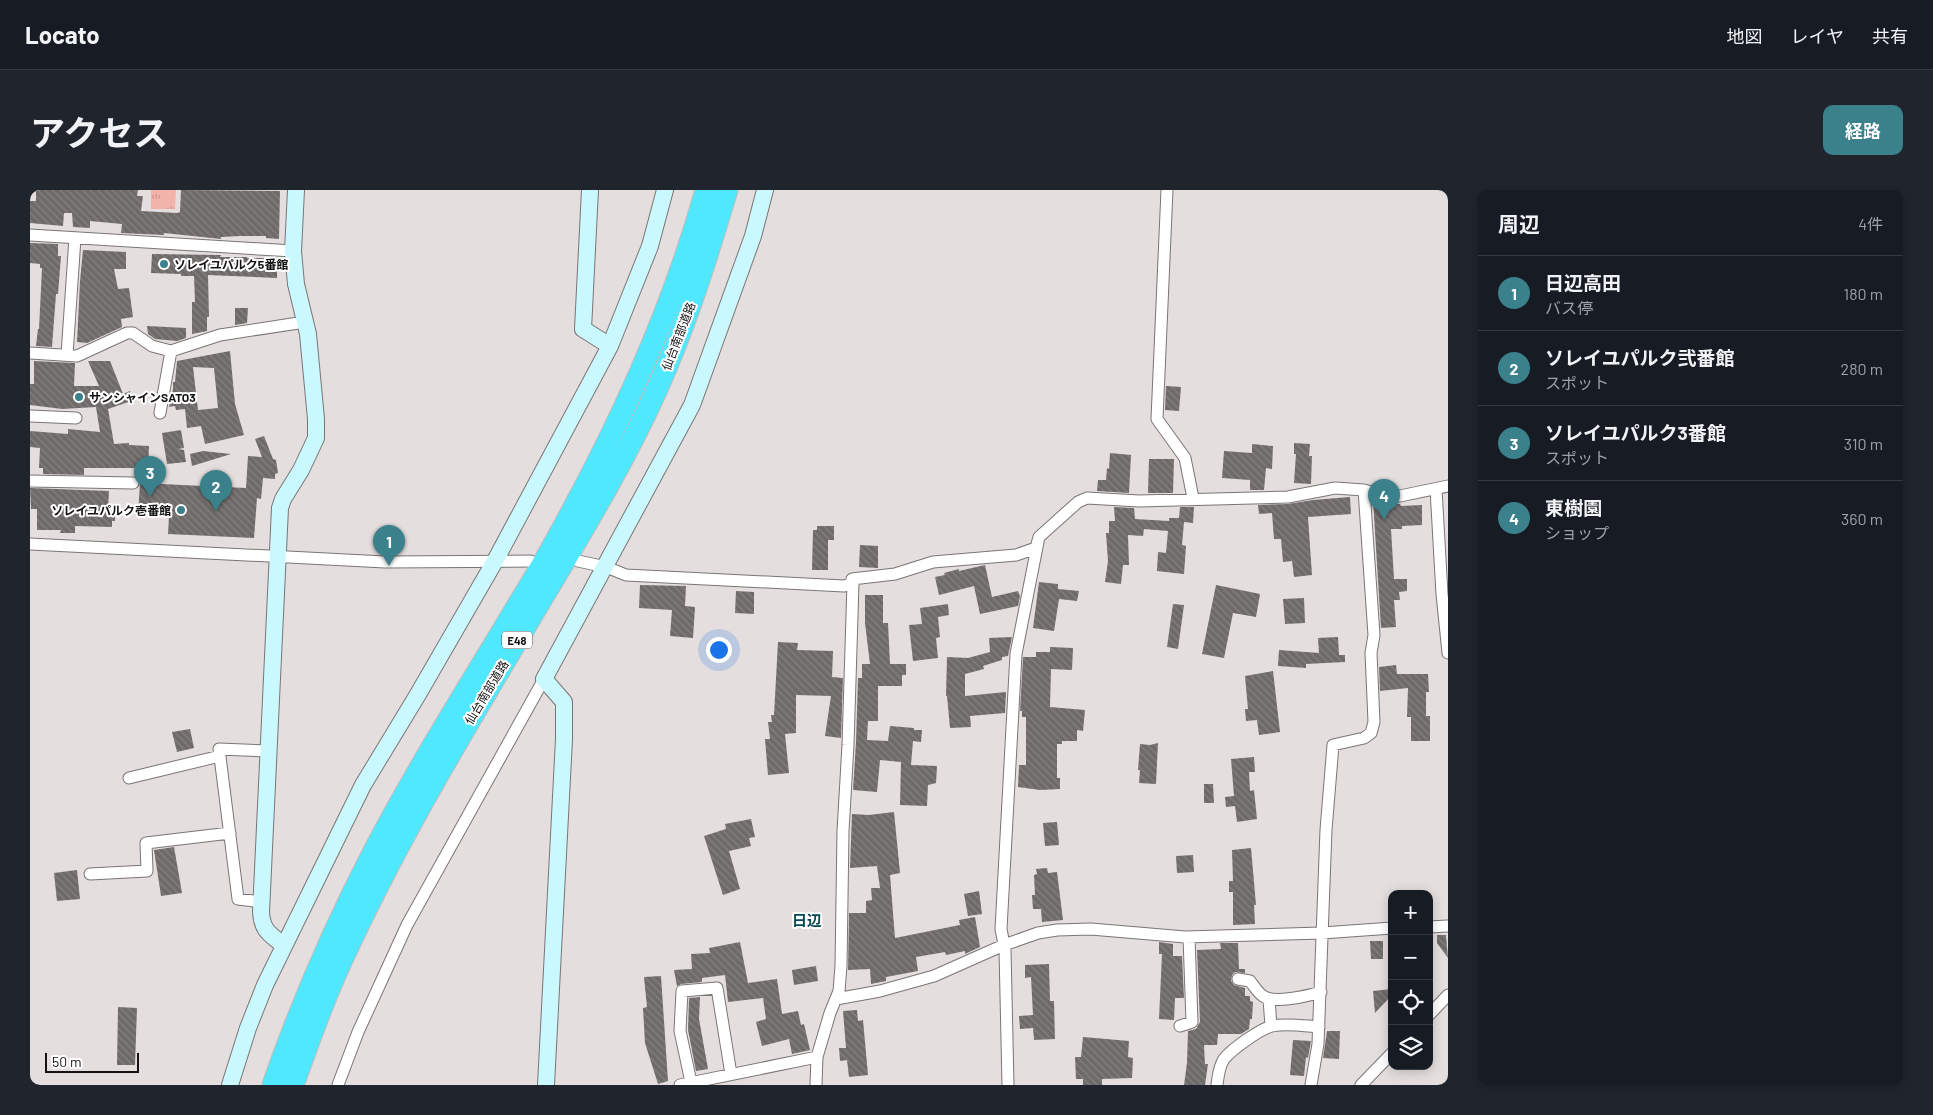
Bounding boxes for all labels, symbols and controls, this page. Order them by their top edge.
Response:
text: Locato [25,20,100,49]
text: 地図 [1727,25,1763,47]
text: レイヤ [1791,25,1844,47]
text: 共有 [1872,25,1908,47]
button: 経路 [1823,105,1903,155]
text: アクセス [30,111,168,153]
text: 周辺 [1498,211,1540,236]
text: 4件 [1858,214,1883,233]
place label: ソレイユパルク5番館 [174,257,288,271]
marker: ソレイユパルク5番館 [158,258,170,270]
text: 日辺高田 [1545,271,1621,294]
text: 1 [1511,284,1517,303]
text: 180 m [1844,284,1883,303]
text: バス停 [1545,298,1593,317]
street label: 仙台南部道路 [659,300,697,372]
text: ソレイユパルク弐番館 [1545,346,1735,369]
text: 2 [1510,359,1518,378]
text: 280 m [1841,359,1883,378]
text: スポット [1545,373,1609,392]
place label: サンシャインSATO3 [89,390,196,404]
marker: サンシャインSATO3 [73,391,85,403]
text: ソレイユパルク3番館 [1545,421,1726,444]
text: 3 [1510,434,1518,453]
text: 310 m [1844,434,1883,453]
text: スポット [1545,448,1609,467]
pin: 3 [134,456,166,497]
pin: 2 [200,470,232,511]
pin: 4 [1368,479,1400,520]
text: 東樹園 [1545,496,1602,519]
place label: ソレイユパルク壱番館 [51,503,171,517]
marker: ソレイユパルク壱番館 [175,504,187,516]
text: 4 [1509,509,1519,528]
text: 360 m [1841,509,1883,528]
text: ショップ [1545,523,1609,542]
pin: 1 [373,525,405,566]
road number: E48 [502,632,532,648]
your location [706,637,732,663]
street label: 仙台南部道路 [461,658,511,726]
map controls [1388,890,1433,1070]
button: + [1388,890,1433,935]
district label: 日辺 [792,911,822,929]
button: − [1388,935,1433,980]
button: locate [1388,980,1433,1025]
button: layers [1388,1025,1433,1070]
scale bar [45,1050,139,1073]
text: 50 m [52,1053,81,1070]

